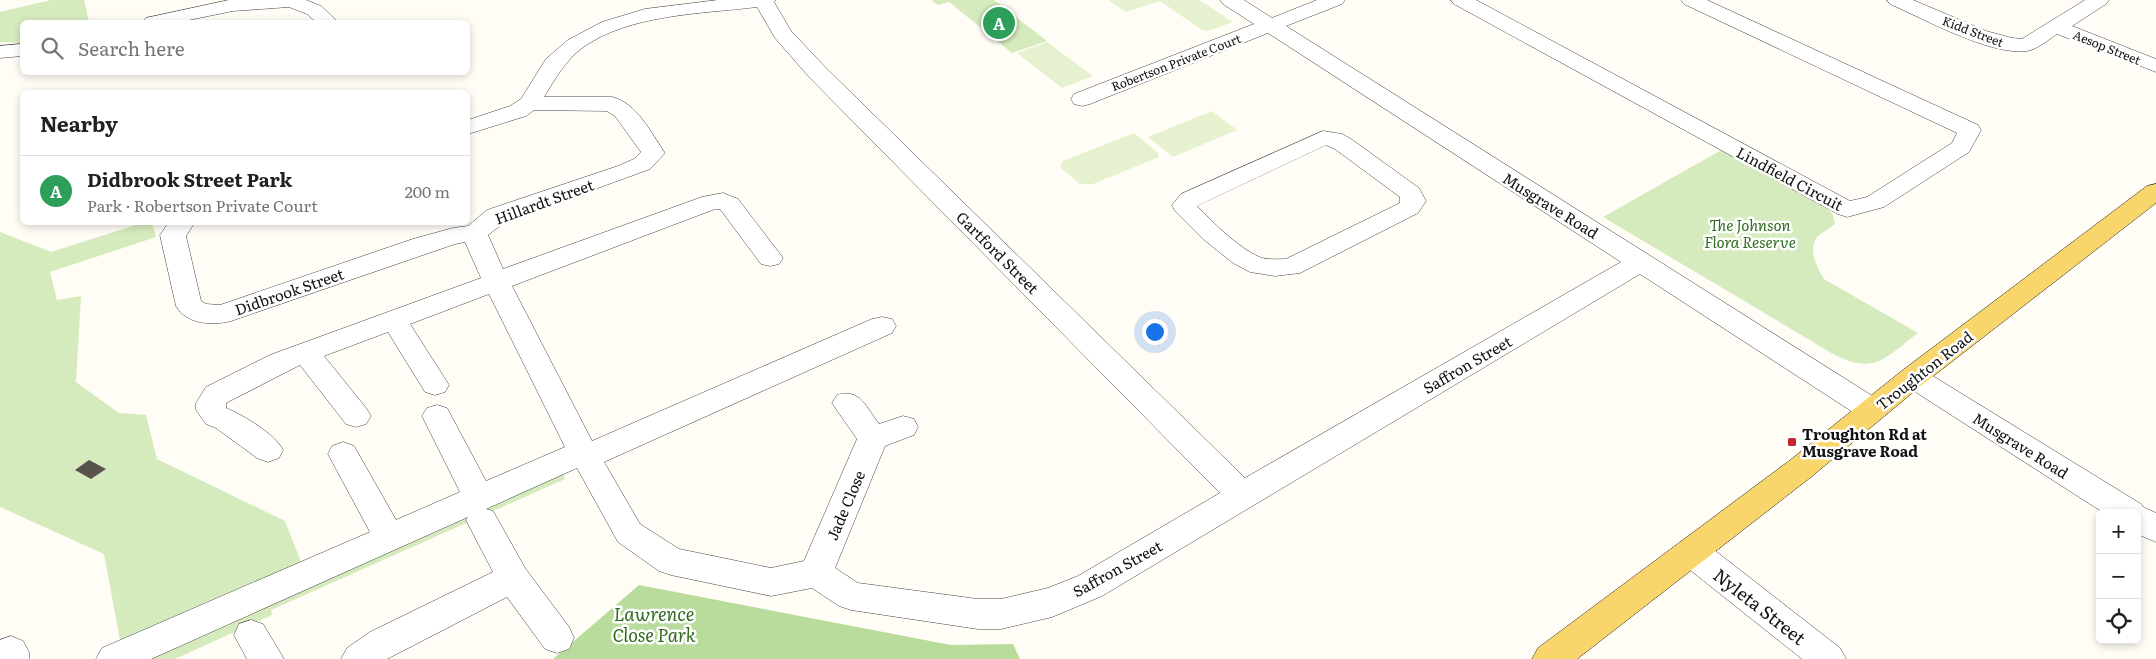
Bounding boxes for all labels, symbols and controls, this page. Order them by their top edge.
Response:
pin: A [983,4,1015,42]
street label: Kidd Street [1940,11,2006,51]
search box [20,20,470,75]
street label: Aesop Street [2071,25,2144,69]
street label: Robertson Private Court [1108,29,1244,95]
icon: search [38,34,66,62]
text: Search here [78,34,185,62]
text: Nearby [40,107,118,138]
street label: Lindfield Circuit [1733,140,1847,216]
text: Didbrook Street Park [87,165,292,193]
street label: Musgrave Road [1499,166,1603,244]
street label: Hillardt Street [491,172,597,230]
text: A [50,179,62,203]
text: 200 m [405,179,450,203]
text: Park · Robertson Private Court [87,193,318,217]
street label: Gartford Street [951,205,1045,299]
park label: The Johnson Flora Reserve [1704,213,1796,253]
street label: Didbrook Street [231,262,347,320]
your location [1142,319,1168,345]
street label: Troughton Road [1871,325,1977,415]
street label: Saffron Street [1418,329,1516,399]
street label: Musgrave Road [1969,406,2073,484]
place label: Troughton Rd at Musgrave Road [1802,422,1927,462]
marker: Troughton Rd at Musgrave Road [1786,436,1798,448]
street label: Jade Close [820,466,870,544]
map controls [2096,509,2141,644]
button: + [2096,509,2141,554]
street label: Saffron Street [1068,534,1166,602]
button: − [2096,554,2141,599]
street label: Nyleta Street [1708,561,1812,651]
button: locate [2096,599,2141,644]
park label: Lawrence Close Park [612,600,696,648]

